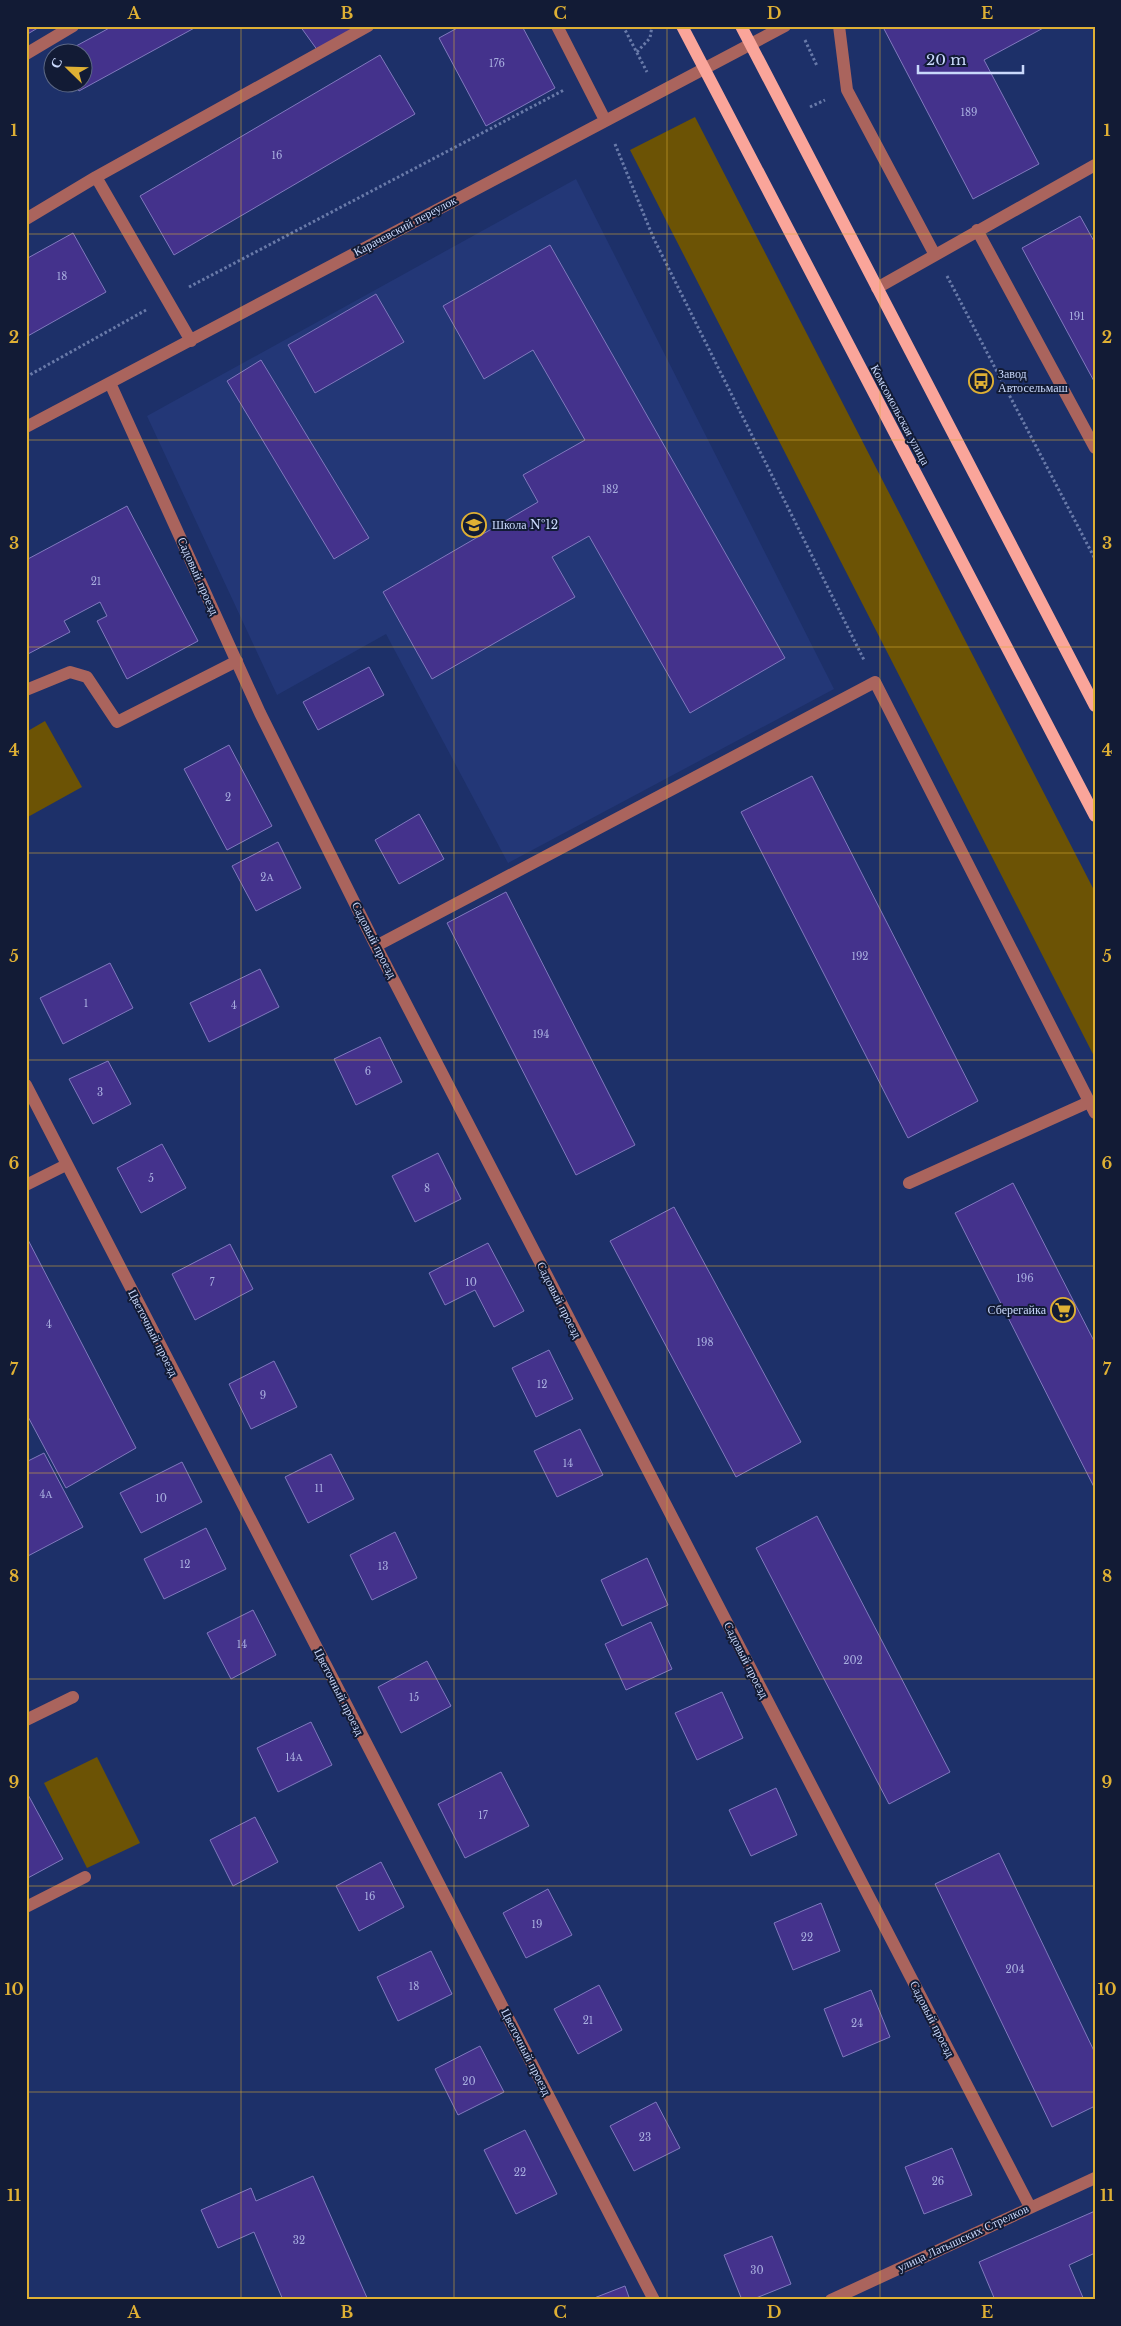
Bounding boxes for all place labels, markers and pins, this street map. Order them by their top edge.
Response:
place label: Завод Автосельмаш [998,366,1069,395]
bus stop icon: Завод Автосельмаш [968,368,994,394]
school or university icon: Школа №12 [461,512,487,538]
place label: Школа №12 [492,517,558,532]
supermarket icon: Сберегайка [1050,1297,1076,1323]
place label: Сберегайка [988,1302,1047,1317]

